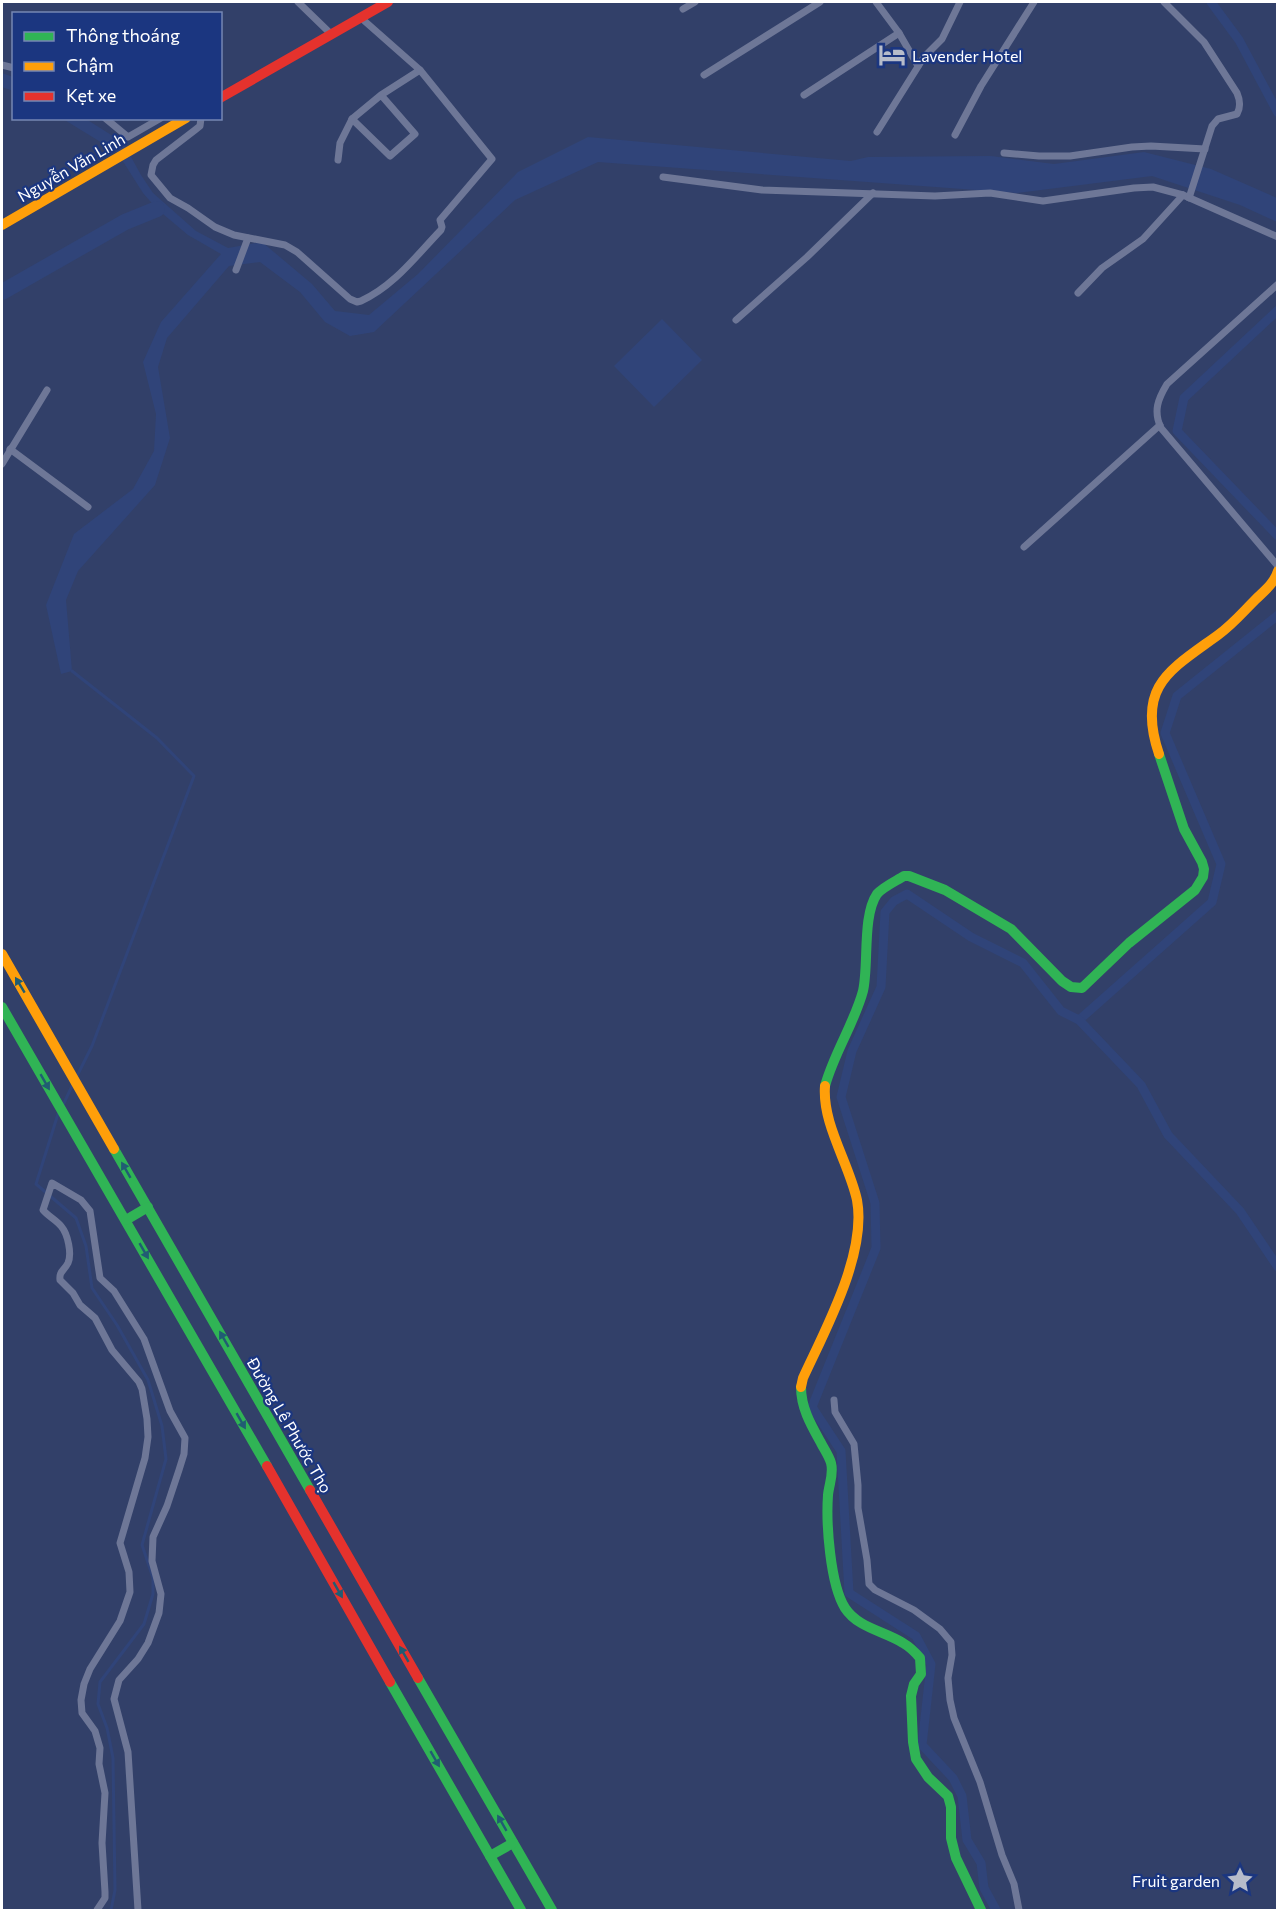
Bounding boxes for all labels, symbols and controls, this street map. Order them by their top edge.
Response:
legend [12,12,222,120]
text: Thông thoáng [66,24,180,46]
hotel icon: Lavender Hotel [877,40,907,70]
place label: Lavender Hotel [912,46,1022,65]
text: Chậm [66,54,114,76]
text: Kẹt xe [66,84,116,106]
street label: Nguyễn Văn Linh [14,129,128,205]
one-way arrow [15,976,25,993]
one-way arrow [39,1074,49,1091]
one-way arrow [121,1162,132,1178]
one-way arrow [139,1243,149,1260]
one-way arrow [219,1330,229,1347]
street label: Đường Lê Phước Thọ [243,1353,336,1496]
one-way arrow [236,1412,246,1429]
one-way arrow [333,1582,343,1599]
one-way arrow [399,1646,410,1662]
one-way arrow [429,1751,440,1767]
one-way arrow [496,1815,507,1831]
place icon: Fruit garden [1225,1865,1255,1895]
place label: Fruit garden [1132,1871,1220,1890]

